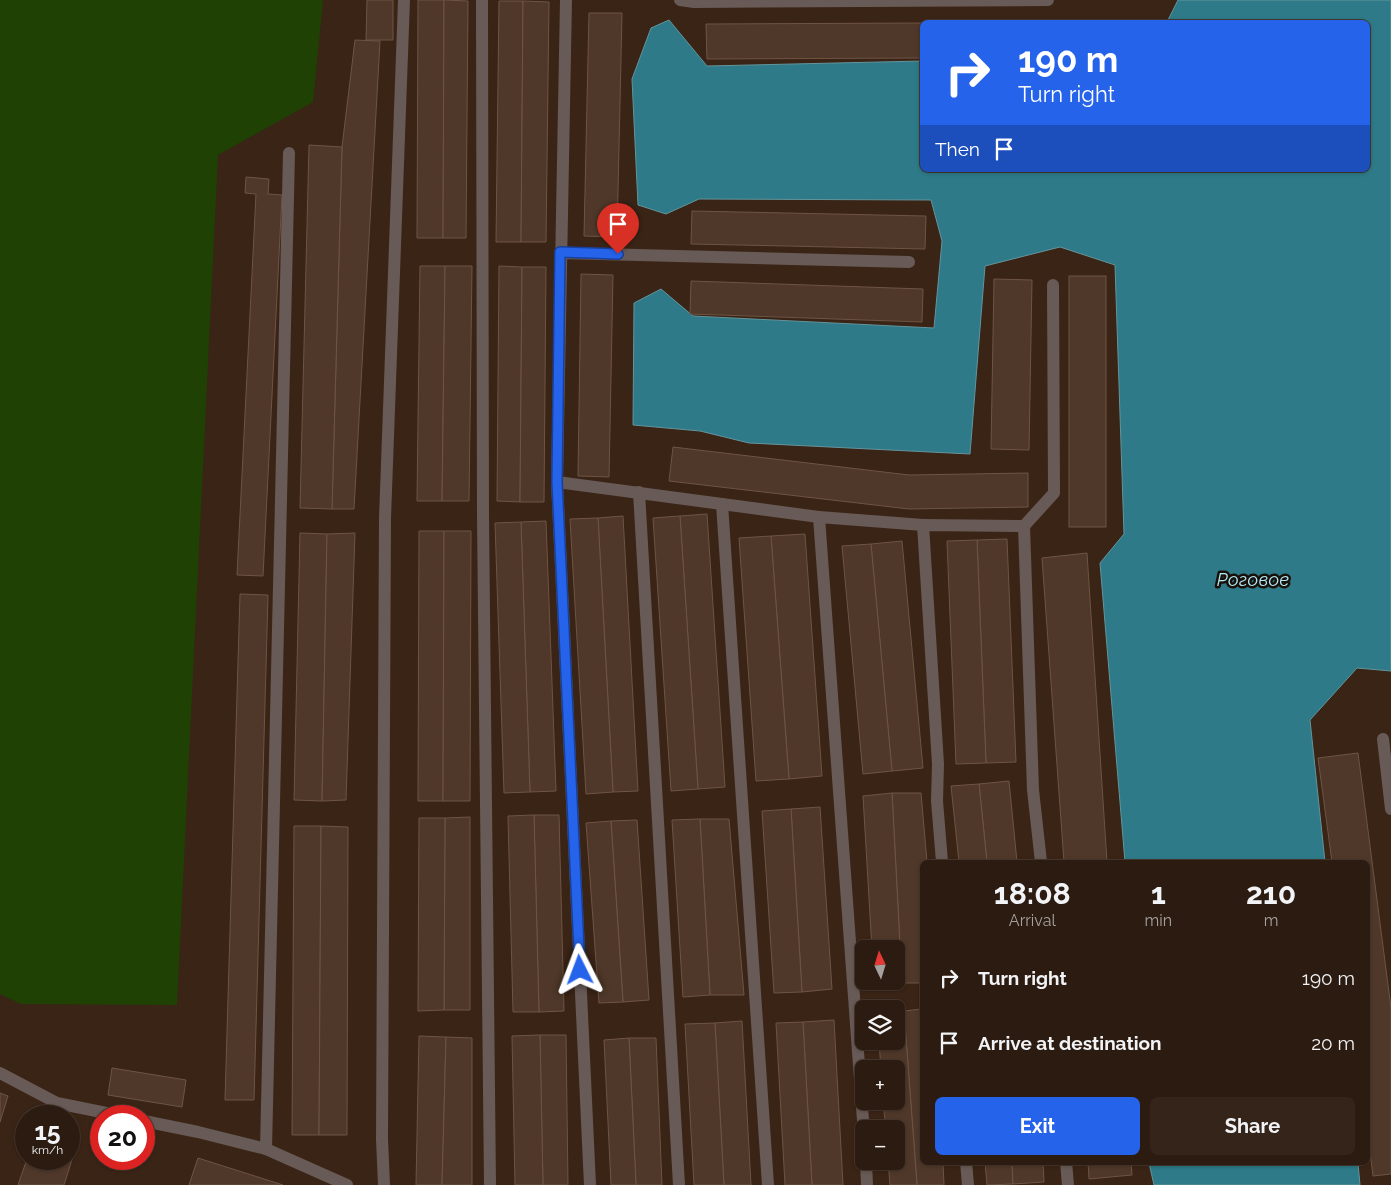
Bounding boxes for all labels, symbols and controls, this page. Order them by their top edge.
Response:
text: 190 m [1018,39,1118,80]
icon: right [935,40,1000,105]
text: Turn right [1018,81,1115,107]
icon: arrive [990,135,1018,163]
text: Then [935,138,980,160]
pin [597,203,639,254]
icon: arrive [604,210,632,238]
water label: Роговое [1217,569,1289,590]
text: 18:08 [994,876,1071,911]
text: 1 [1151,876,1166,911]
text: 210 [1246,876,1296,911]
text: Arrival [1009,911,1056,930]
text: min [1145,911,1172,930]
text: m [1264,911,1278,930]
north arrow [855,940,905,990]
map controls [855,940,905,1170]
position arrow [553,943,605,995]
icon: right [935,964,963,992]
text: Turn right [978,967,1067,989]
text: 190 m [1302,967,1355,989]
button: layers [855,1000,905,1050]
icon: arrive [935,1029,963,1057]
text: Arrive at destination [978,1032,1162,1054]
text: 20 m [1311,1032,1355,1054]
button: + [855,1060,905,1110]
button: Exit [935,1097,1140,1155]
button: Share [1150,1097,1355,1155]
speed limit sign: 20 [90,1105,155,1170]
text: 15 [34,1116,61,1146]
button: − [855,1120,905,1170]
text: km/h [32,1143,63,1157]

